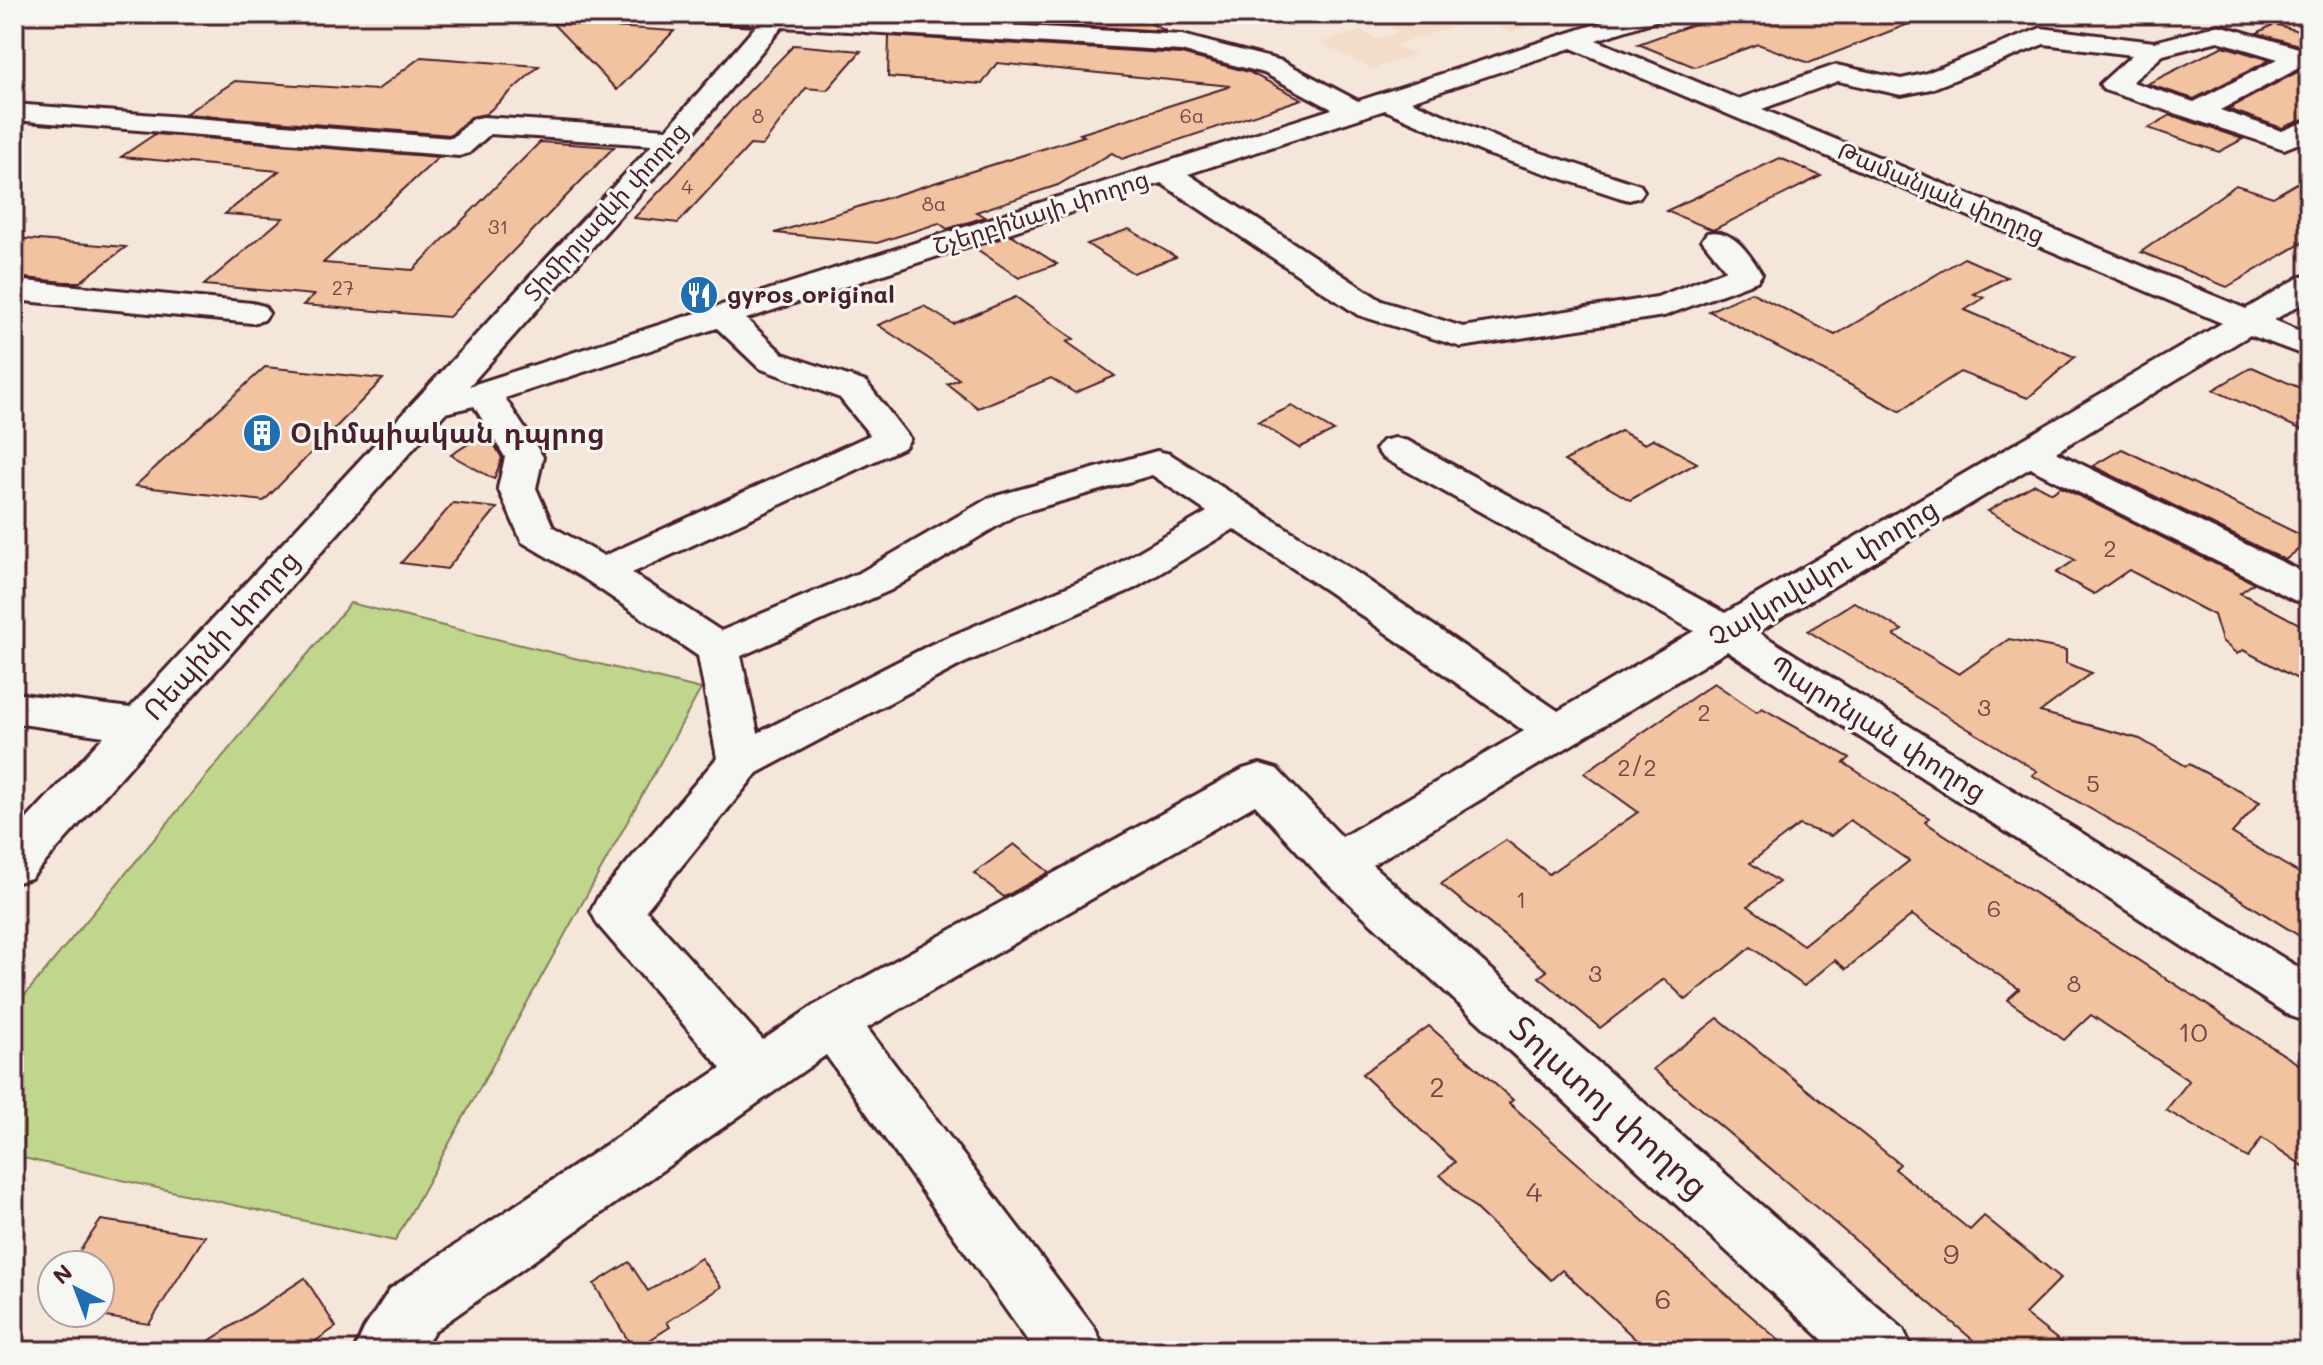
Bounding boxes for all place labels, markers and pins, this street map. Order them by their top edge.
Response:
restaurant icon: gyros original [678,274,720,316]
place label: gyros original [727,278,895,309]
building icon: Օլիմպիական դպրոց [241,412,283,454]
place label: Օլիմպիական դպրոց [290,414,605,450]

